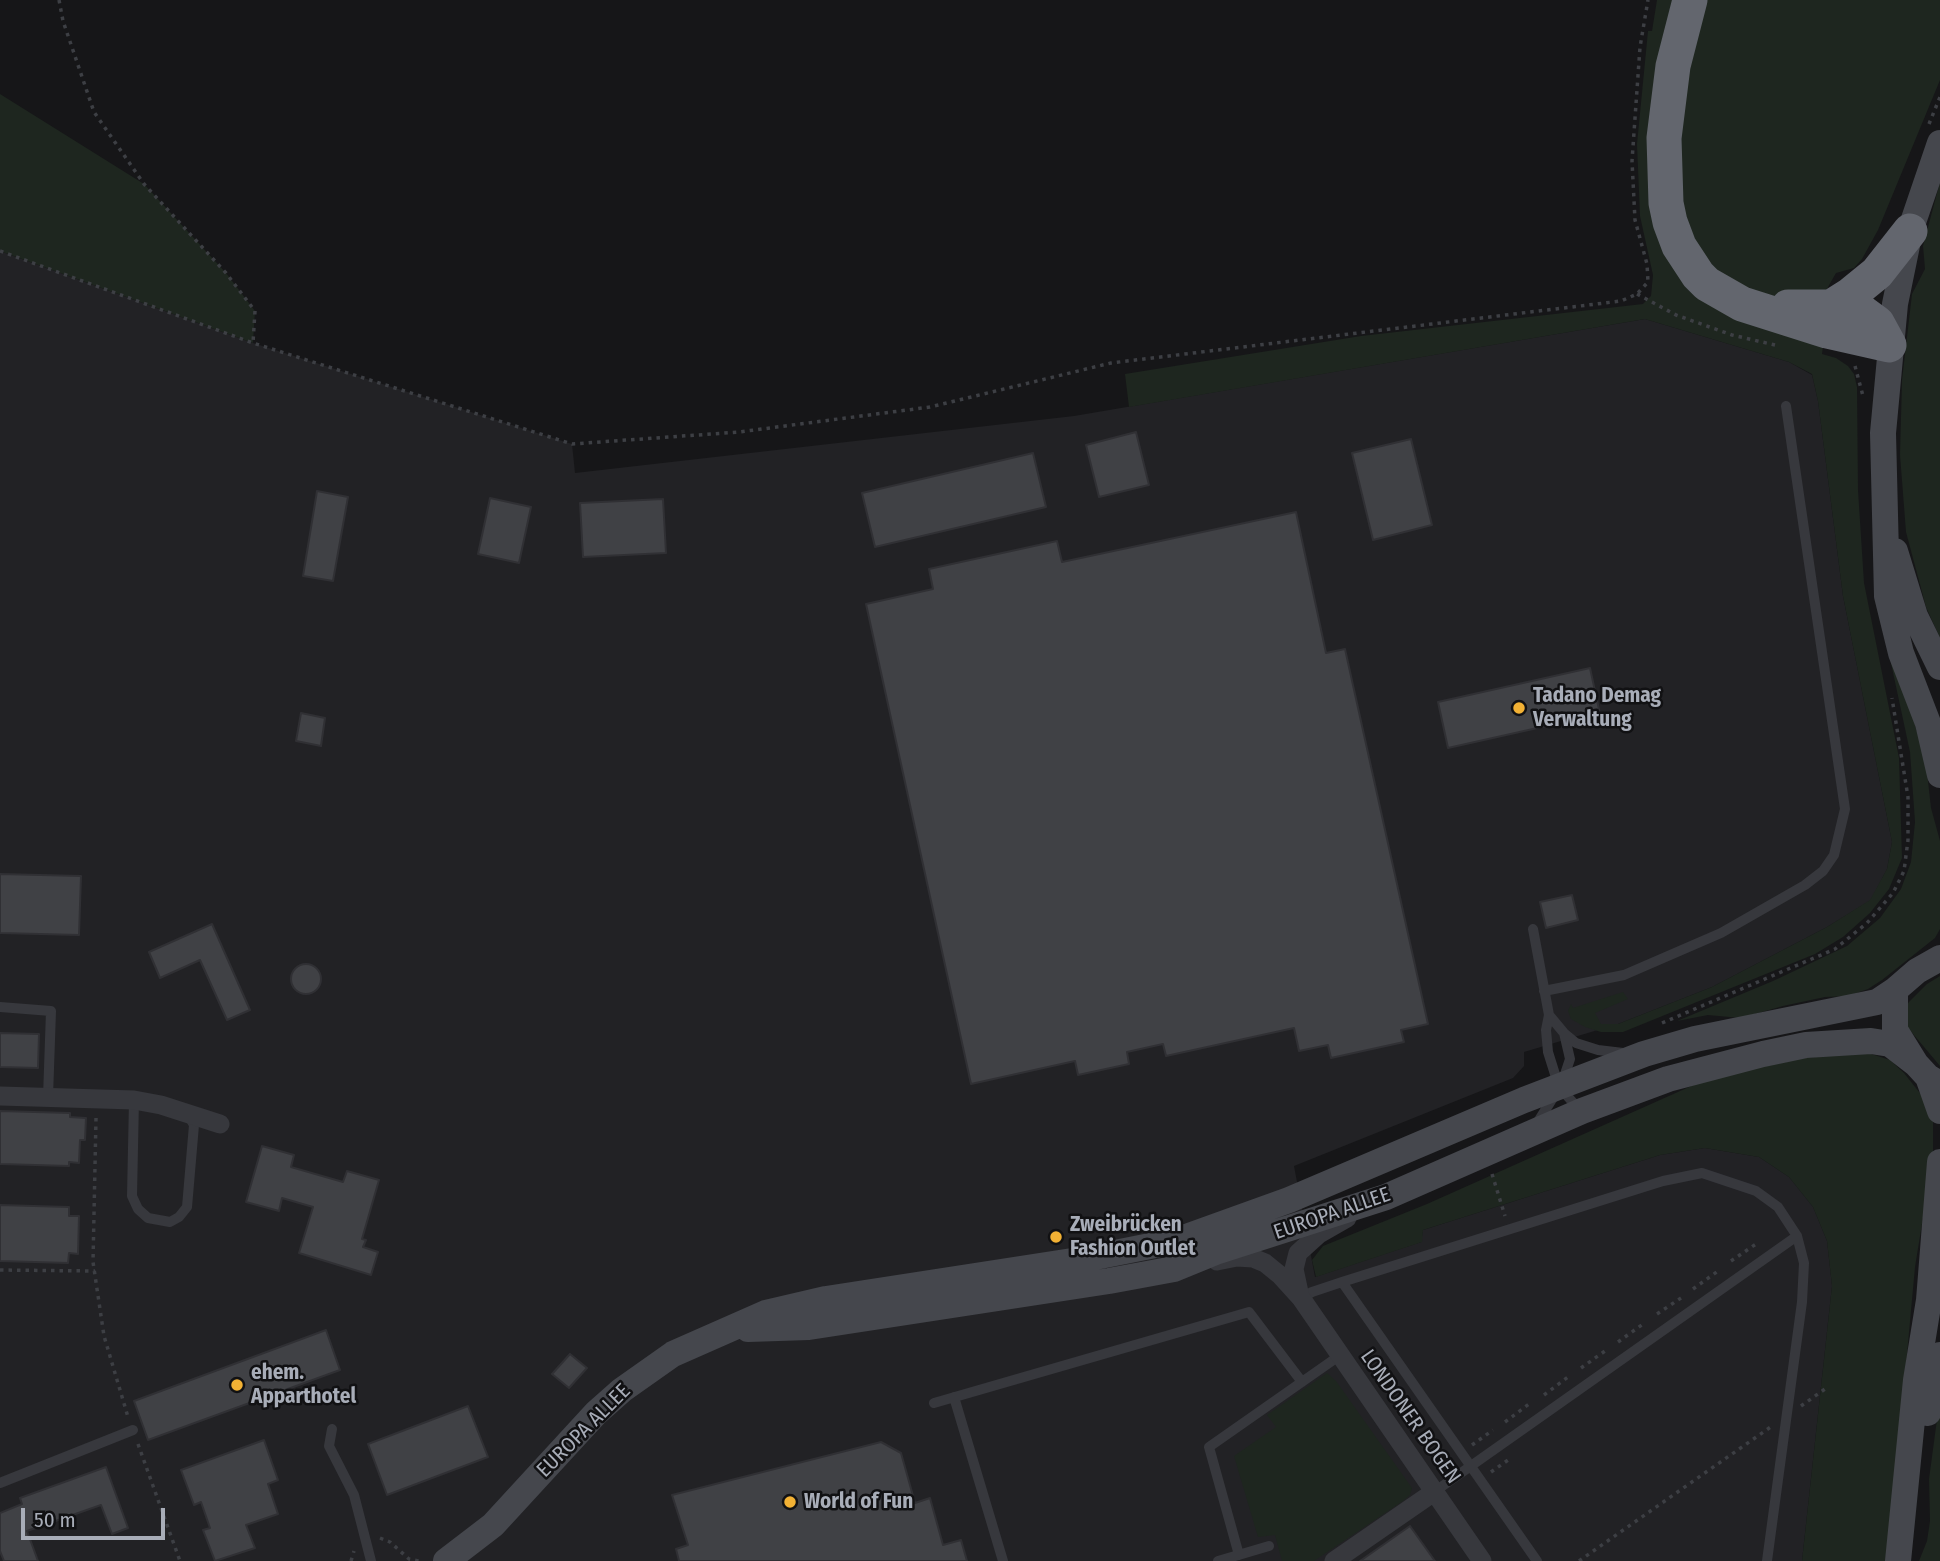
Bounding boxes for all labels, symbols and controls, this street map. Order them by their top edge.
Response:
place label: Tadano Demag Verwaltung [1533,683,1661,733]
marker: Tadano Demag Verwaltung [1511,700,1527,716]
street label: EUROPA ALLEE [1270,1182,1394,1246]
place label: Zweibrücken Fashion Outlet [1070,1212,1196,1262]
marker: Zweibrücken Fashion Outlet [1048,1229,1064,1245]
street label: LONDONER BOGEN [1354,1345,1466,1489]
place label: ehem. Apparthotel [251,1360,356,1410]
marker: ehem. Apparthotel [229,1377,245,1393]
street label: EUROPA ALLEE [532,1379,636,1483]
place label: World of Fun [804,1489,913,1515]
scale bar [24,1494,168,1538]
marker: World of Fun [782,1494,798,1510]
text: 50 m [34,1507,76,1533]

